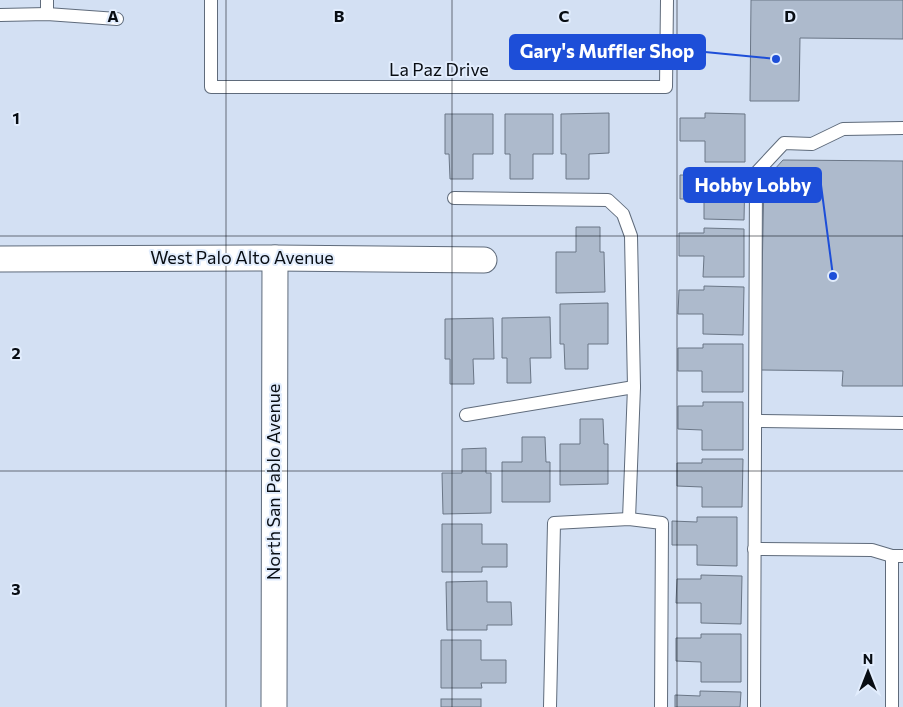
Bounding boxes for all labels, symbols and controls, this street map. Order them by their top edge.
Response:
text: A [107,6,119,25]
text: B [334,6,345,25]
text: C [559,6,570,25]
text: D [784,6,796,25]
callout: Gary's Muffler Shop [510,35,705,69]
text: Gary's Muffler Shop [520,39,694,62]
street label: La Paz Drive [389,58,489,80]
text: 1 [12,108,20,127]
callout: Hobby Lobby [684,168,821,202]
text: Hobby Lobby [695,173,812,196]
street label: West Palo Alto Avenue [150,246,334,268]
text: 2 [11,343,21,362]
street label: North San Pablo Avenue [262,384,284,580]
text: 3 [11,579,21,598]
north arrow [843,647,893,697]
text: N [863,650,873,667]

